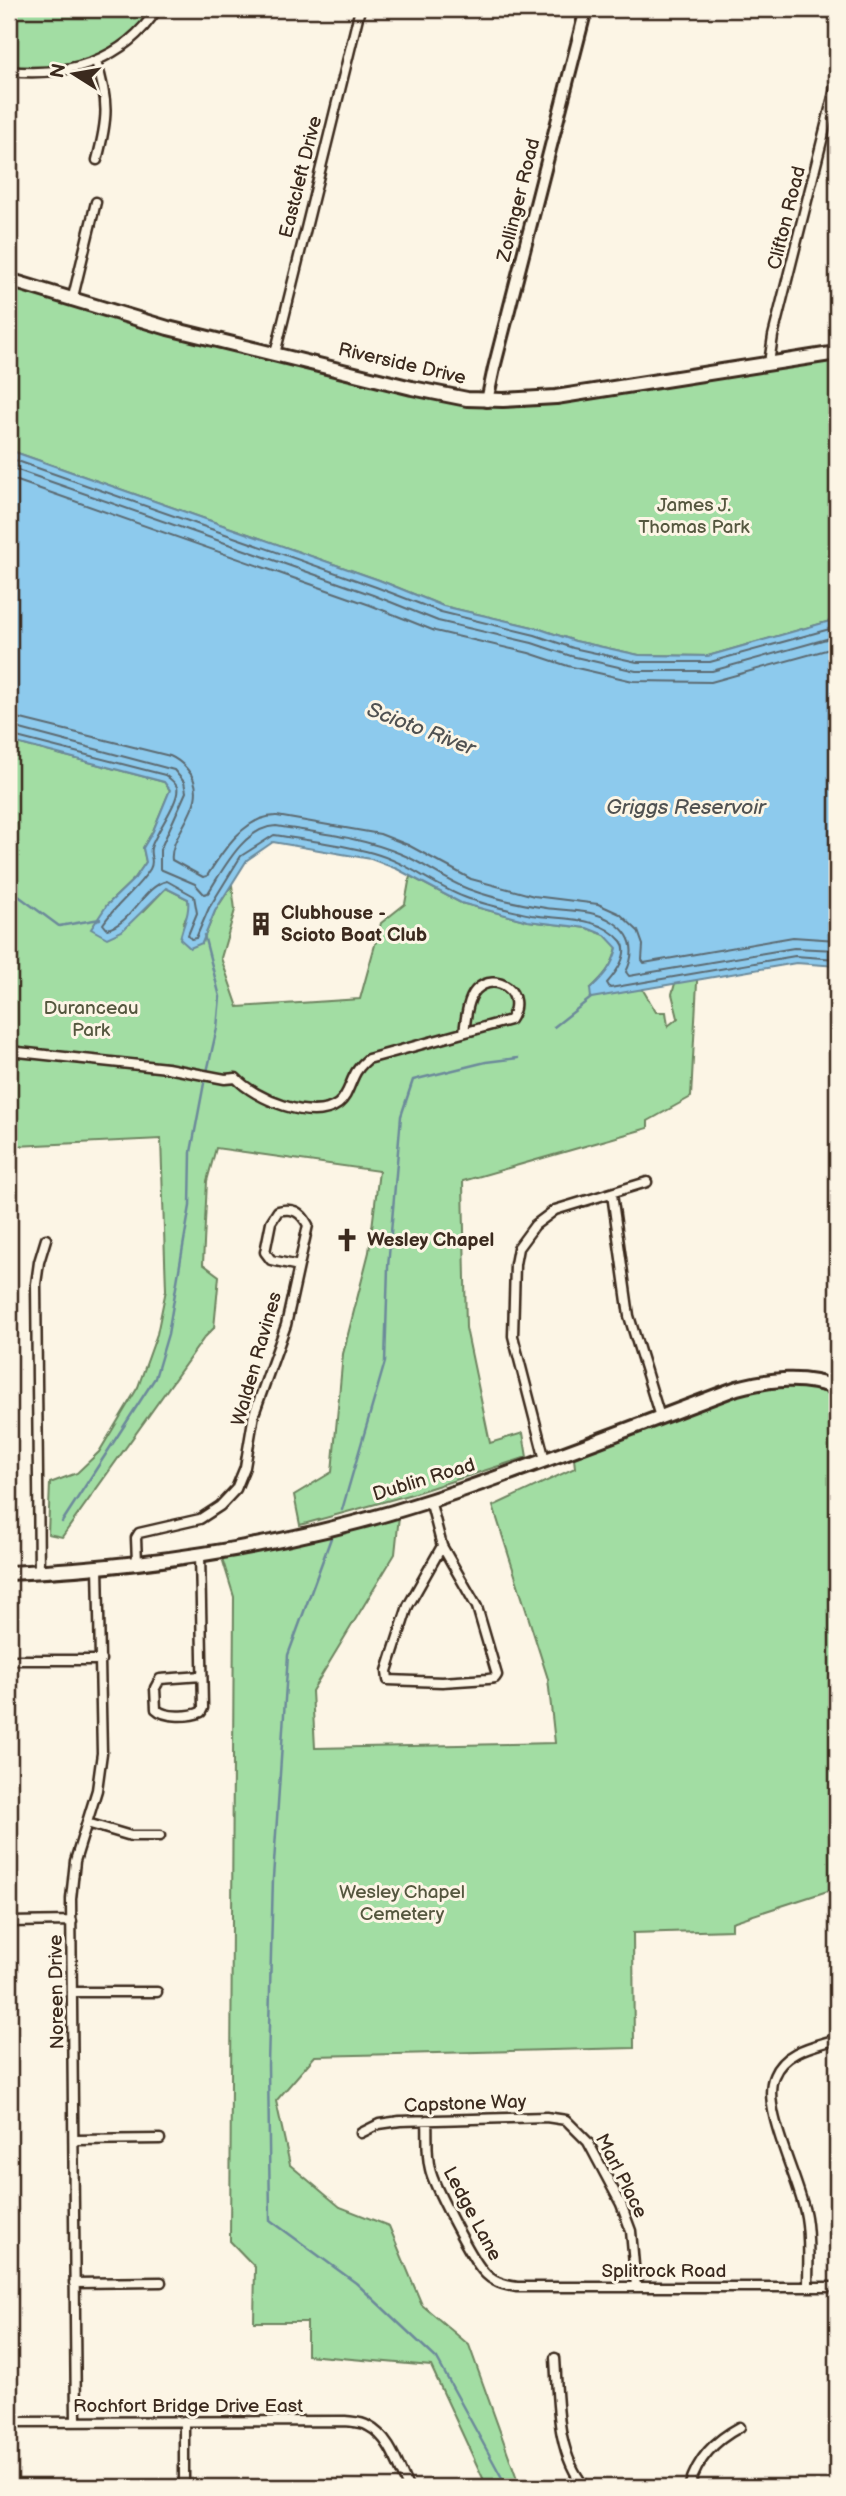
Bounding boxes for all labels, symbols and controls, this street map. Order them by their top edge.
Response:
north arrow [38,38,108,108]
text: N [46,62,71,80]
street label: Eastcleft Drive [275,114,327,240]
street label: Zollinger Road [492,136,545,265]
street label: Clifton Road [763,164,811,272]
street label: Riverside Drive [336,338,468,390]
park label: James J. Thomas Park [638,494,750,539]
water label: Scioto River [363,697,480,762]
water label: Griggs Reservoir [606,795,767,820]
place label: Clubhouse - Scioto Boat Club [281,902,427,947]
building icon: Clubhouse - Scioto Boat Club [247,910,275,938]
park label: Duranceau Park [43,997,139,1042]
church icon: Wesley Chapel [333,1226,361,1254]
place label: Wesley Chapel [367,1229,494,1252]
street label: Walden Ravines [227,1289,287,1429]
street label: Dublin Road [370,1454,478,1506]
park label: Wesley Chapel Cemetery [339,1881,465,1926]
street label: Noreen Drive [45,1935,69,2049]
street label: Capstone Way [403,2090,527,2118]
street label: Marl Place [590,2130,652,2222]
street label: Ledge Lane [438,2163,506,2265]
street label: Splitrock Road [602,2260,726,2283]
street label: Rochfort Bridge Drive East [73,2395,303,2418]

